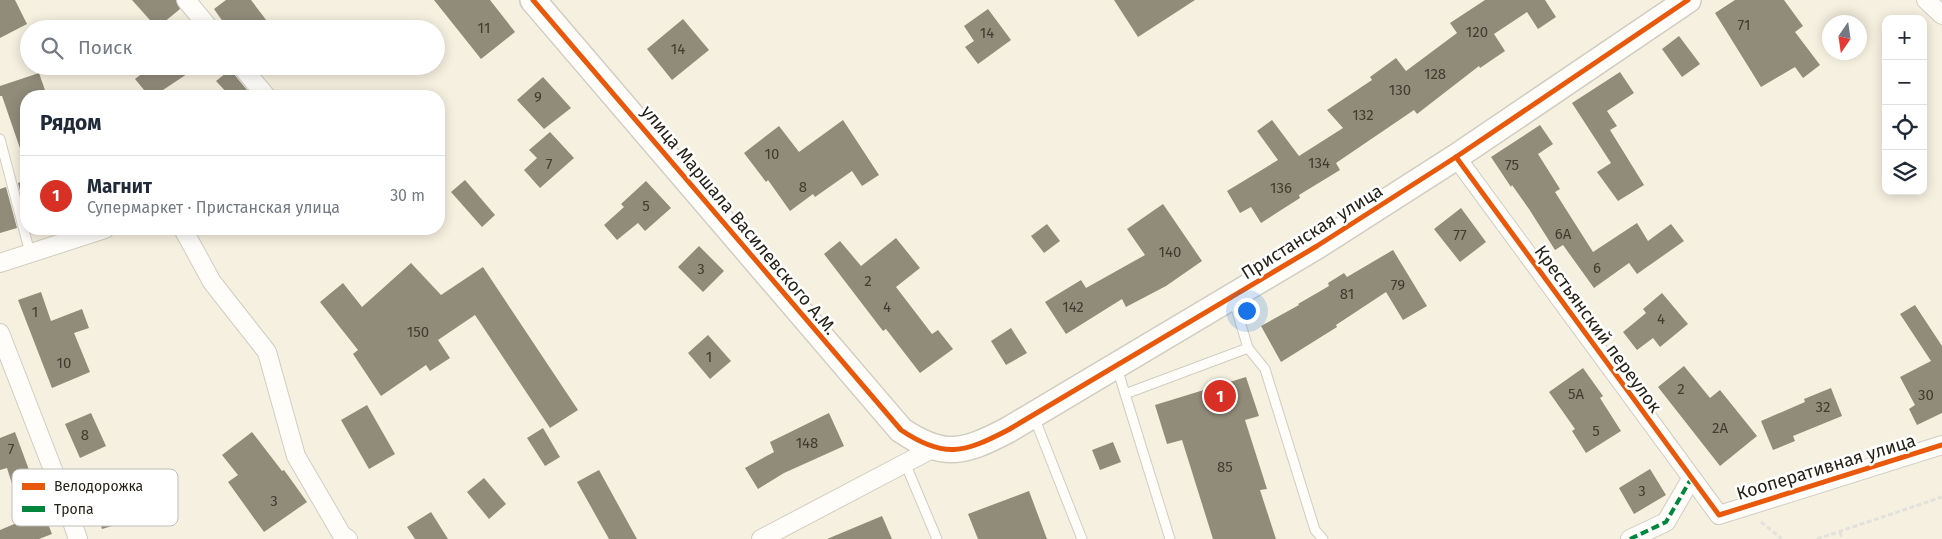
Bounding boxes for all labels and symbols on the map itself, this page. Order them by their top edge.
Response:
north arrow [1822,15,1867,60]
house number: 71 [1738,16,1750,34]
house number: 11 [478,19,490,37]
house number: 120 [1466,23,1488,41]
house number: 14 [980,24,994,42]
house number: 14 [671,40,685,58]
house number: 128 [1424,65,1446,83]
house number: 130 [1389,81,1411,99]
house number: 9 [534,88,542,106]
street label: улица Маршала Василевского А.М. [636,101,842,339]
house number: 132 [1352,106,1374,124]
house number: 10 [765,145,779,163]
house number: 134 [1308,154,1330,172]
house number: 7 [546,155,553,173]
house number: 75 [1505,156,1519,174]
house number: 8 [799,178,807,196]
house number: 136 [1270,179,1292,197]
street label: Пристанская улица [1237,180,1387,284]
house number: 5 [642,197,650,215]
house number: 6А [1555,225,1572,243]
house number: 77 [1453,226,1467,244]
street label: Крестьянский переулок [1530,241,1667,418]
house number: 140 [1159,243,1181,261]
house number: 6 [1593,259,1601,277]
house number: 3 [697,260,705,278]
house number: 2 [864,272,872,290]
house number: 79 [1391,276,1405,294]
house number: 81 [1340,285,1354,303]
house number: 4 [883,298,891,316]
house number: 142 [1062,298,1084,316]
your location [1234,298,1260,324]
house number: 1 [32,303,38,321]
house number: 4 [1657,310,1665,328]
house number: 150 [407,323,429,341]
house number: 1 [706,348,712,366]
house number: 10 [57,354,71,372]
pin: 1 [1204,377,1236,415]
house number: 2 [1677,380,1685,398]
house number: 5А [1568,385,1584,403]
house number: 30 [1918,386,1934,404]
house number: 32 [1816,398,1830,416]
house number: 2А [1712,419,1728,437]
house number: 5 [1592,422,1600,440]
house number: 8 [81,426,89,444]
street label: Кооперативная улица [1734,429,1918,505]
house number: 148 [796,434,818,452]
house number: 7 [8,440,15,458]
house number: 85 [1217,458,1233,476]
legend [12,469,178,526]
text: Велодорожка [54,478,143,495]
house number: 3 [1638,482,1646,500]
house number: 3 [270,492,278,510]
text: Тропа [54,501,94,518]

